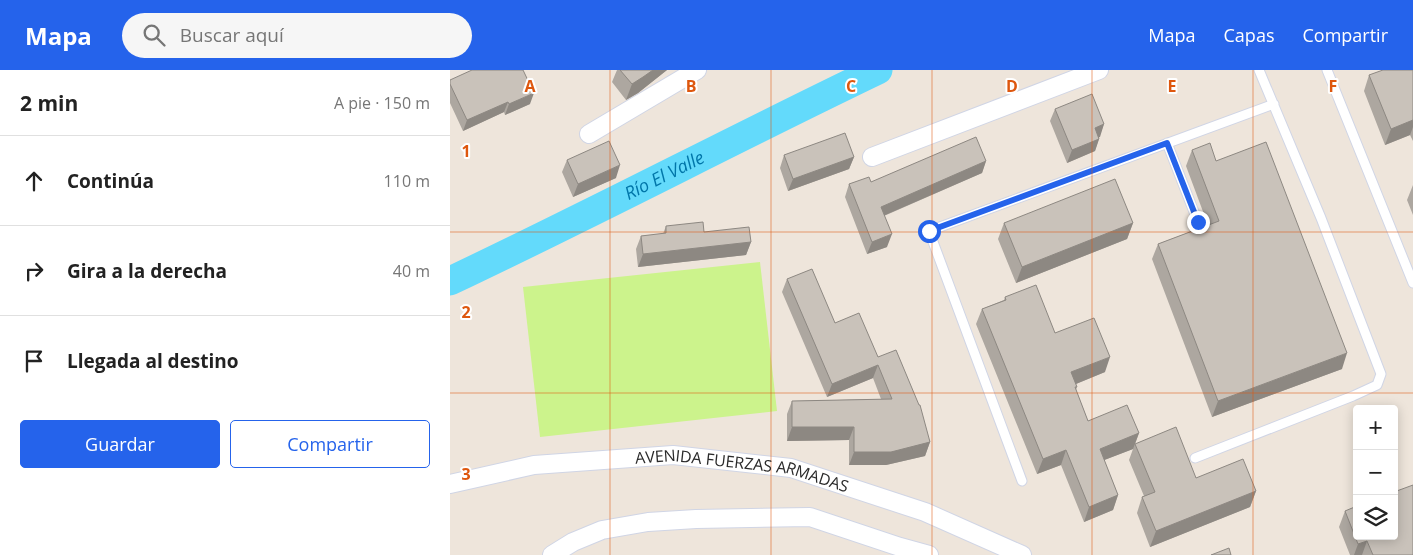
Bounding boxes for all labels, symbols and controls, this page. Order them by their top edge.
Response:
search box [122,13,472,58]
text: Mapa [25,19,92,52]
icon: search [140,21,168,49]
text: Buscar aquí [180,22,284,48]
text: Mapa [1148,23,1196,47]
text: Capas [1224,23,1274,47]
text: Compartir [1302,23,1388,47]
text: A [524,75,536,97]
text: B [686,75,696,97]
text: C [846,75,856,97]
text: D [1006,75,1018,97]
text: E [1168,75,1177,97]
text: F [1329,75,1337,97]
text: 2 min [20,89,78,117]
text: A pie · 150 m [334,92,430,114]
text: 1 [461,140,471,162]
water label: Río El Valle [620,145,708,205]
icon: ahead [20,167,48,195]
text: Continúa [67,168,154,194]
text: 110 m [384,170,430,192]
route end [1187,211,1210,234]
route start [918,220,941,243]
icon: right [20,257,48,285]
text: Gira a la derecha [67,258,227,284]
text: 40 m [393,260,430,282]
text: 2 [461,301,471,323]
icon: arrive [20,347,48,375]
text: Llegada al destino [67,348,239,374]
map controls [1353,405,1398,540]
button: + [1353,405,1398,450]
button: Guardar [20,420,220,468]
button: Compartir [230,420,430,468]
street label: AVENIDA FUERZAS ARMADAS [634,444,852,497]
button: − [1353,450,1398,495]
text: 3 [461,463,471,485]
button: layers [1353,495,1398,540]

